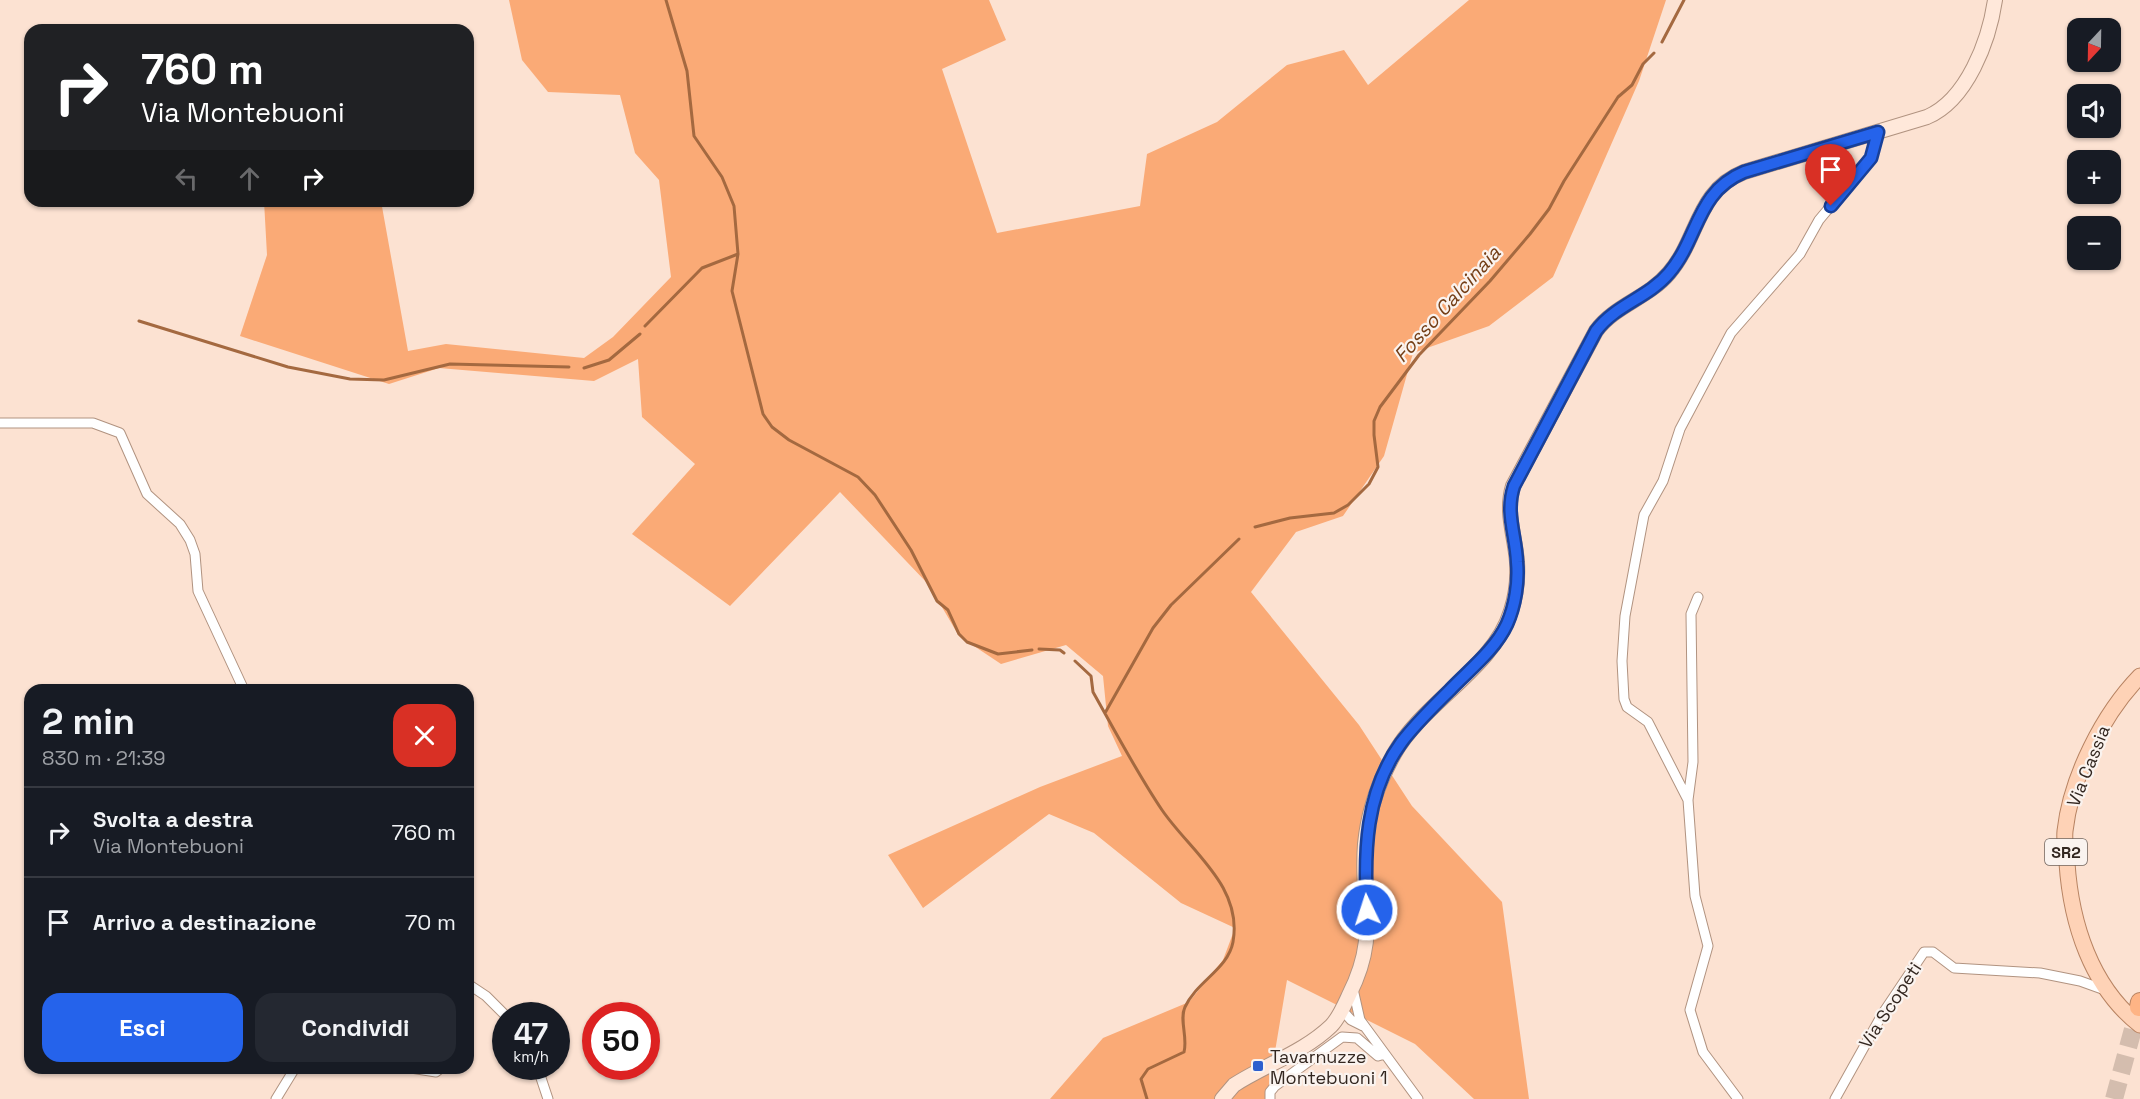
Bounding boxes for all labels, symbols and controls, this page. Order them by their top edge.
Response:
north arrow [2067,18,2121,72]
map controls [2067,18,2121,270]
text: 760 m [141,43,264,96]
icon: right [42,48,120,126]
button: sound [2067,84,2121,138]
text: Via Montebuoni [141,95,345,130]
pin [1805,144,1856,206]
button: + [2067,150,2121,204]
icon: arrive [1814,153,1847,186]
icon: left [170,162,203,195]
icon: ahead [233,162,266,195]
icon: right [296,162,329,195]
button: − [2067,216,2121,270]
water label: Fosso Calcinaia [1388,240,1506,368]
text: 2 min [42,699,135,745]
button: close [393,704,456,767]
street label: Via Cassia [2061,722,2115,810]
text: 830 m · 21:39 [42,745,166,771]
text: Svolta a destra [93,805,253,833]
icon: right [42,816,75,849]
text: 760 m [392,818,456,846]
text: Via Montebuoni [93,833,244,859]
road number: SR2 [2045,839,2087,865]
position arrow [1335,878,1399,942]
icon: arrive [42,906,75,939]
text: Arrivo a destinazione [93,908,316,936]
text: 70 m [405,908,456,936]
street label: Via Scopeti [1854,958,1926,1052]
button: Esci [42,993,243,1062]
button: Condividi [255,993,456,1062]
speed limit sign: 50 [582,1002,660,1080]
text: 47 [514,1014,548,1053]
place label: Tavarnuzze Montebuoni 1 [1270,1045,1387,1089]
text: km/h [513,1047,549,1066]
marker: Tavarnuzze Montebuoni 1 [1251,1059,1265,1073]

